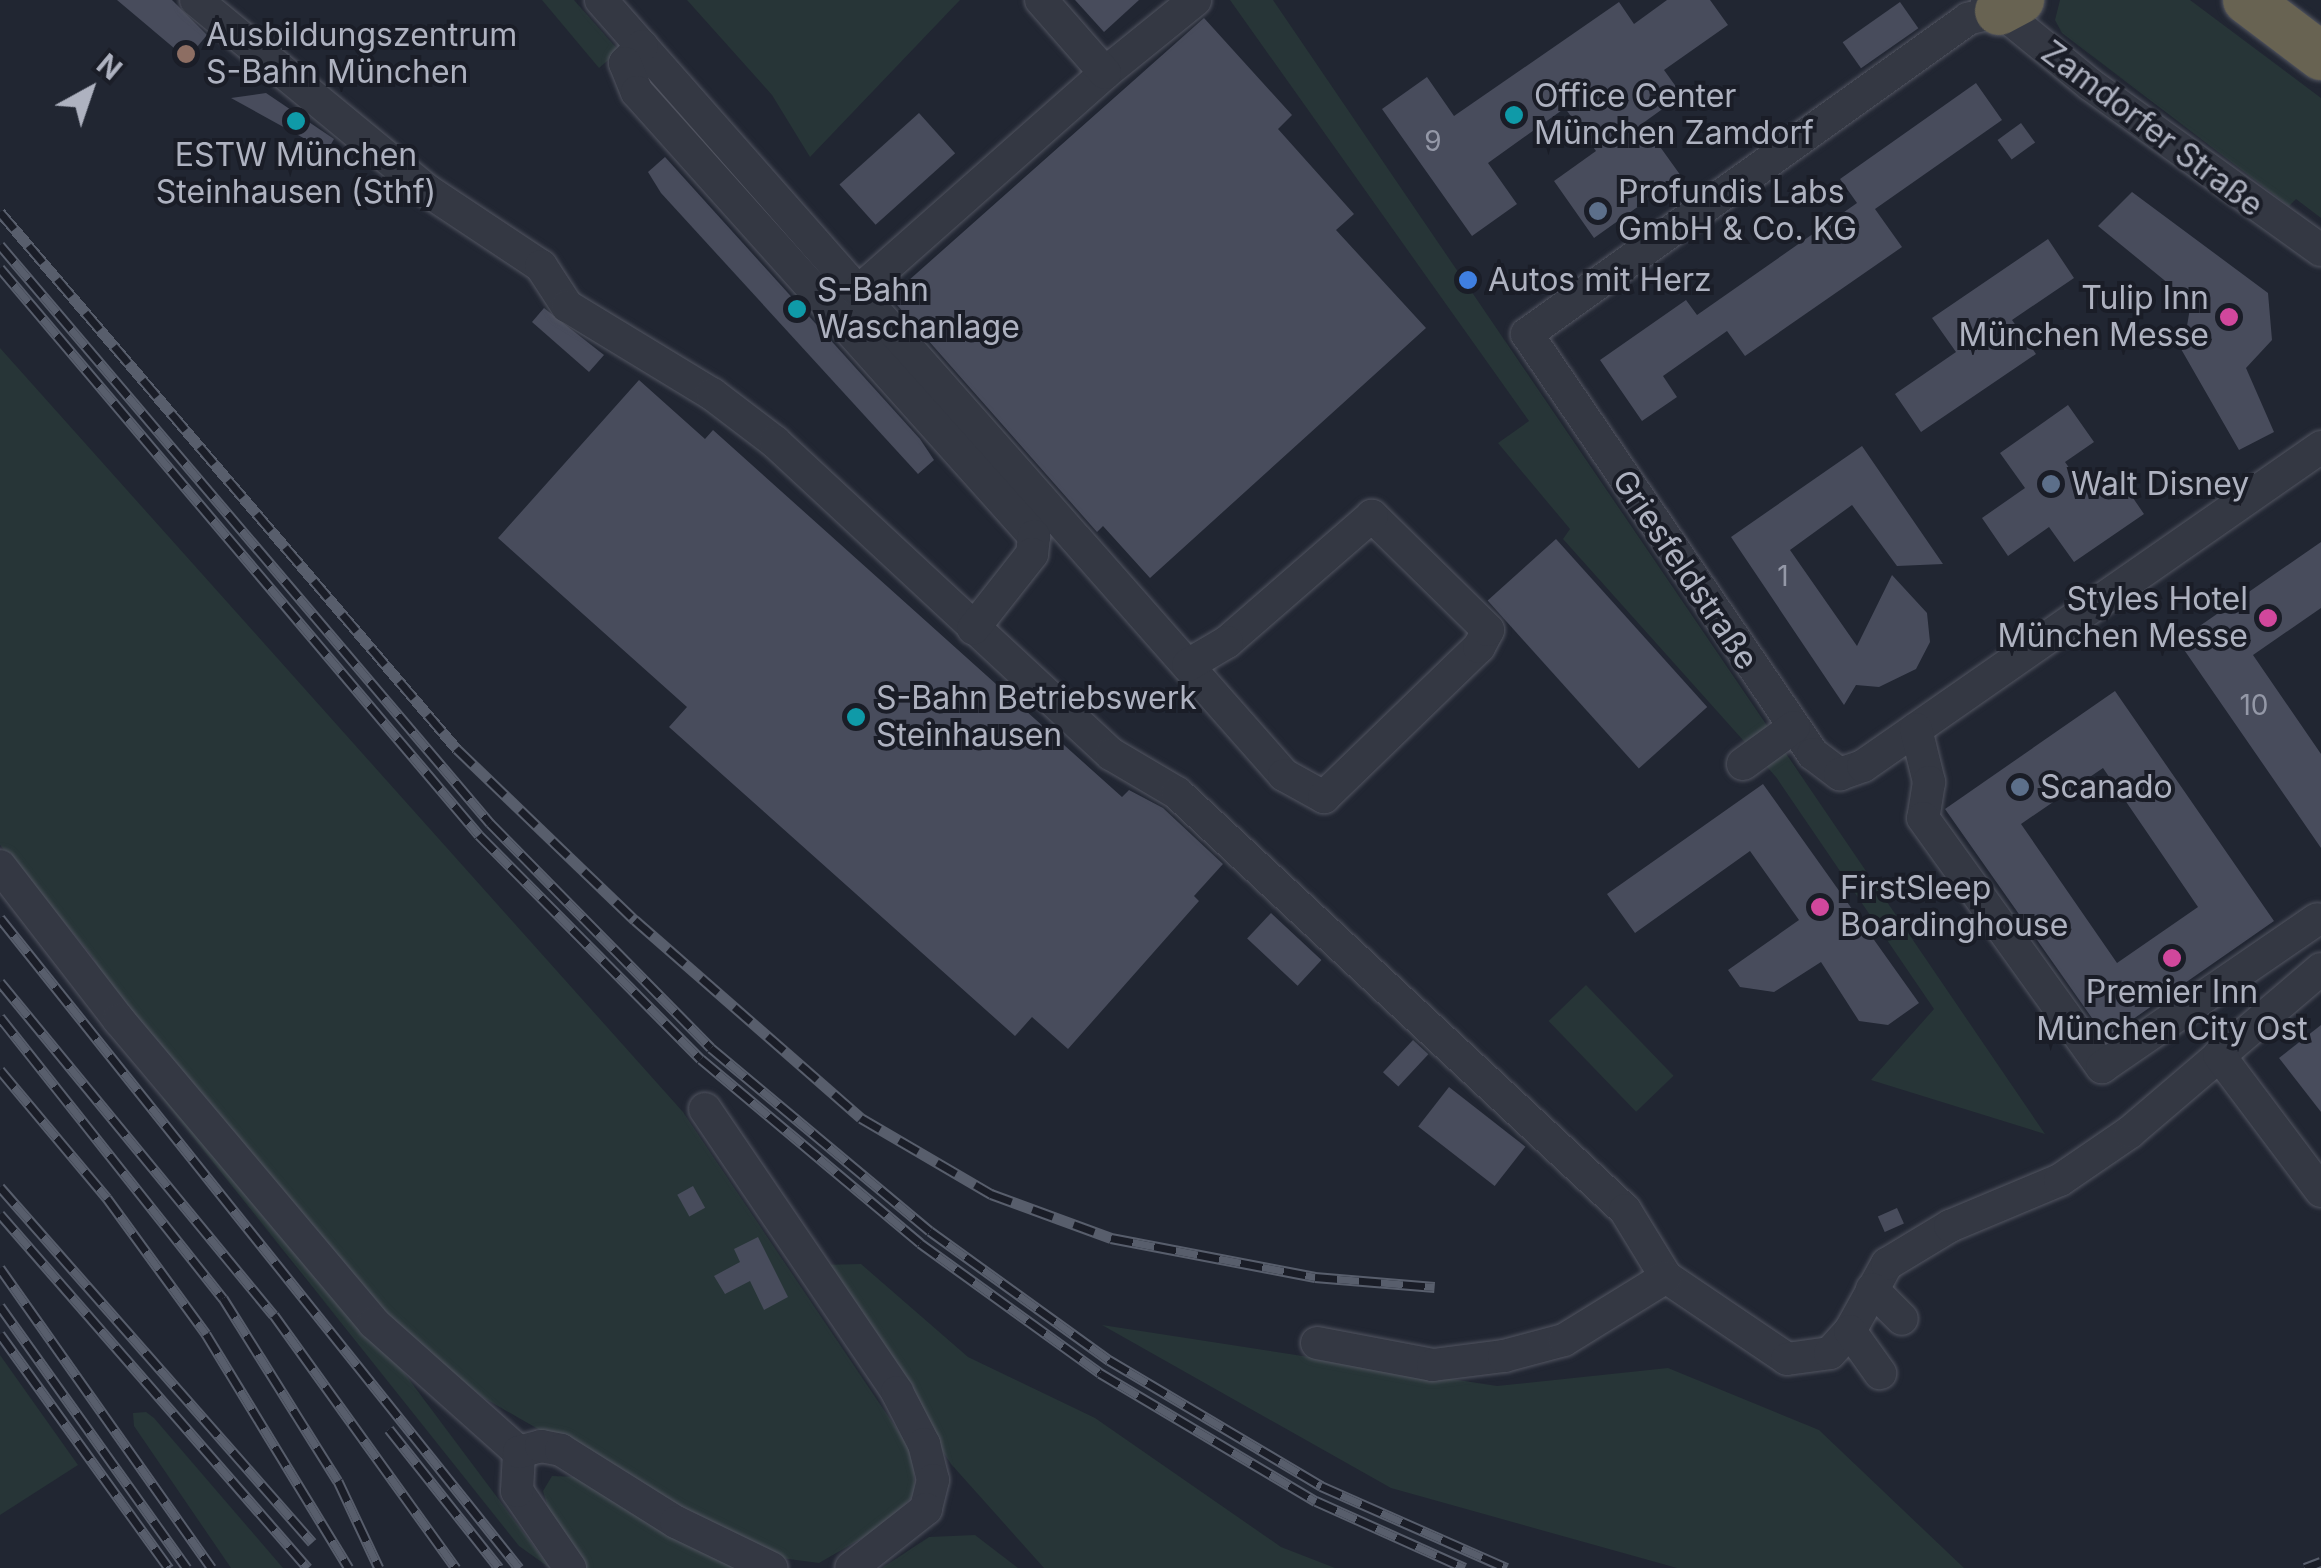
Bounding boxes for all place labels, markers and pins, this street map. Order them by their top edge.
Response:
place label: Ausbildungszentrum S-Bahn München [206,17,517,92]
marker: Ausbildungszentrum S-Bahn München [175,43,197,65]
place label: Office Center München Zamdorf [1534,78,1814,153]
marker: Office Center München Zamdorf [1503,104,1525,126]
marker: ESTW München Steinhausen (Sthf) [285,110,307,132]
place label: ESTW München Steinhausen (Sthf) [156,137,436,212]
place label: Profundis Labs GmbH & Co. KG [1618,174,1857,249]
marker: Profundis Labs GmbH & Co. KG [1587,200,1609,222]
place label: Autos mit Herz [1488,261,1712,299]
marker: Autos mit Herz [1457,269,1479,291]
place label: S-Bahn Waschanlage [817,272,1020,347]
place label: Tulip Inn München Messe [1958,280,2209,355]
marker: S-Bahn Waschanlage [786,298,808,320]
marker: Tulip Inn München Messe [2218,306,2240,328]
place label: Walt Disney [2071,465,2249,503]
marker: Walt Disney [2040,473,2062,495]
place label: Styles Hotel München Messe [1998,581,2248,656]
marker: Styles Hotel München Messe [2257,607,2279,629]
place label: S-Bahn Betriebswerk Steinhausen [876,680,1197,755]
marker: S-Bahn Betriebswerk Steinhausen [845,706,867,728]
place label: Scanado [2040,768,2173,806]
marker: Scanado [2009,776,2031,798]
place label: FirstSleep Boardinghouse [1840,870,2068,945]
marker: FirstSleep Boardinghouse [1809,896,1831,918]
marker: Premier Inn München City Ost [2161,947,2183,969]
place label: Premier Inn München City Ost [2036,974,2308,1049]

